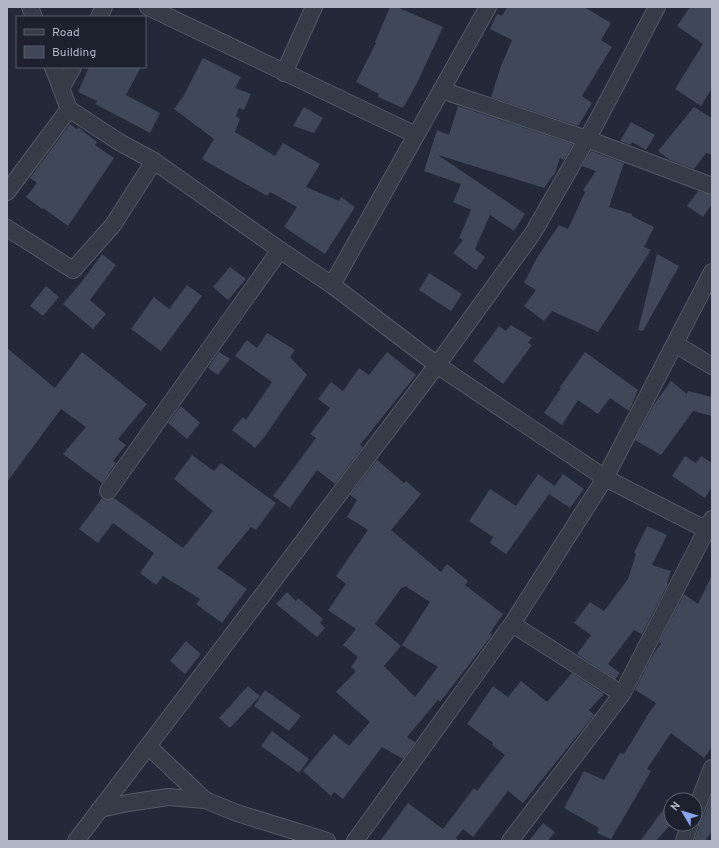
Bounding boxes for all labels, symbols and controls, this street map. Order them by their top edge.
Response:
legend [16,16,146,68]
text: Road [52,25,80,41]
text: Building [52,45,96,61]
north arrow [663,792,703,832]
text: N [668,799,684,814]

